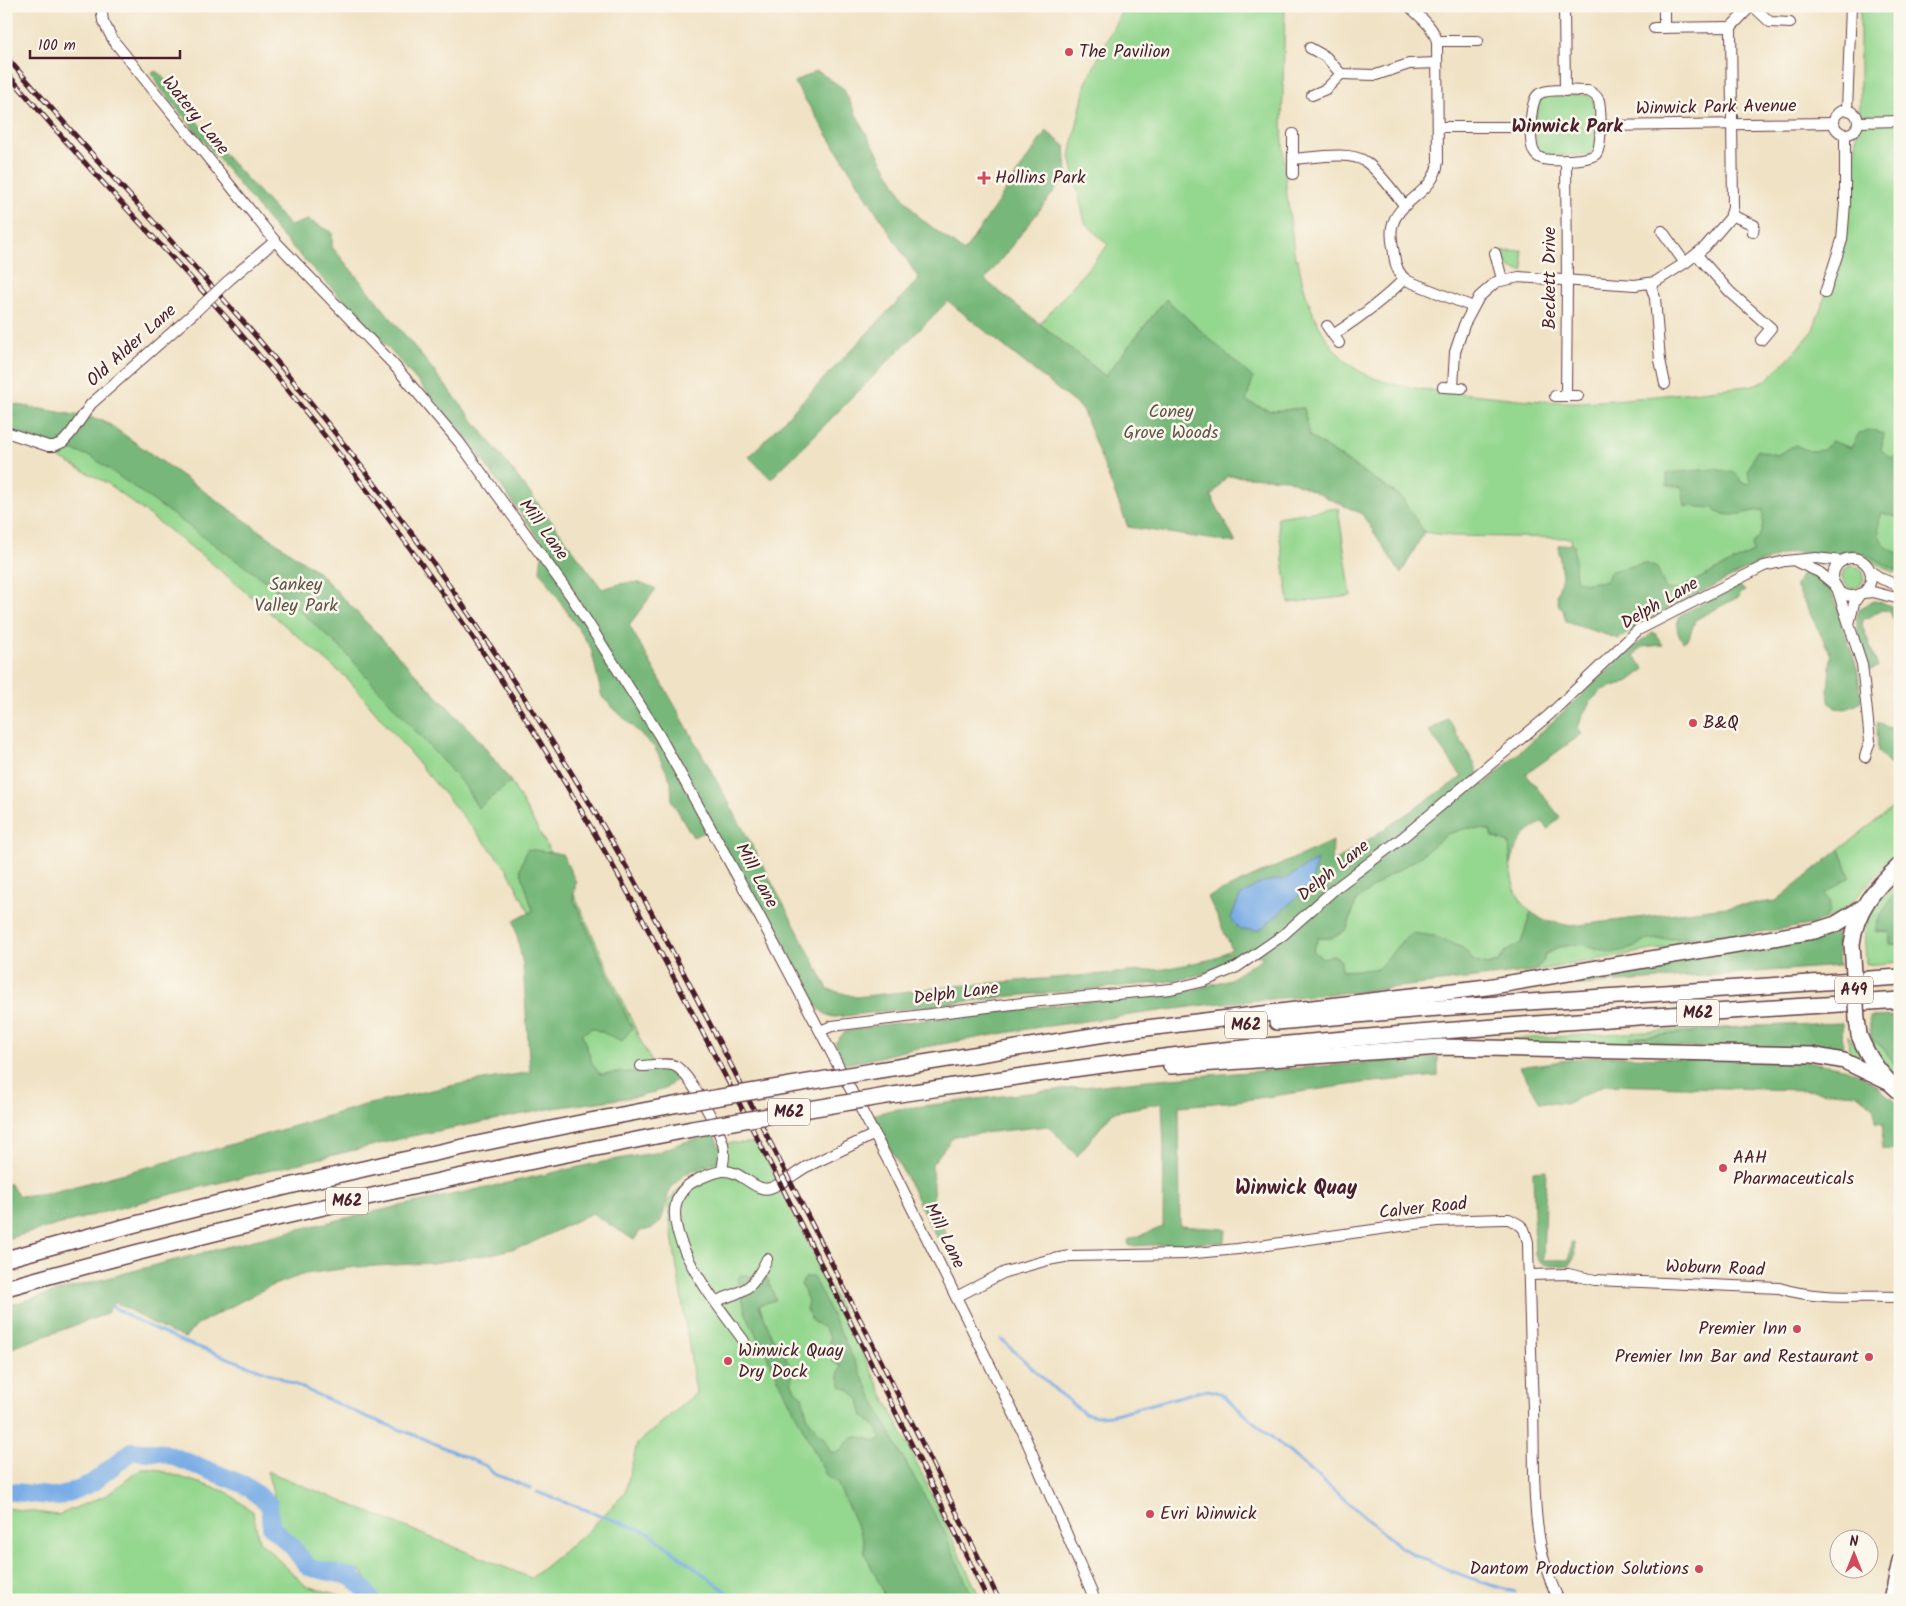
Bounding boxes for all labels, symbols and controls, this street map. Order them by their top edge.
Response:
scale bar [30,28,180,60]
text: 100 m [38,34,76,58]
place label: The Pavilion [1079,38,1170,67]
marker: The Pavilion [1063,46,1075,58]
street label: Watery Lane [154,70,236,162]
street label: Winwick Park Avenue [1635,92,1797,124]
district label: Winwick Park [1511,112,1623,142]
place label: Hollins Park [995,164,1086,193]
marker: Hollins Park [977,171,991,185]
street label: Beckett Drive [1536,227,1565,329]
street label: Old Alder Lane [80,297,184,395]
park label: Coney Grove Woods [1123,398,1219,448]
street label: Mill Lane [511,493,575,567]
street label: Delph Lane [1616,570,1704,638]
park label: Sankey Valley Park [254,571,338,621]
place label: B&Q [1703,709,1739,738]
marker: B&Q [1687,717,1699,729]
street label: Delph Lane [1292,833,1376,909]
street label: Mill Lane [727,838,785,914]
street label: Delph Lane [912,974,1000,1014]
road number: A49 [1835,976,1873,1004]
road number: M62 [1677,1000,1719,1026]
road number: M62 [1225,1012,1267,1038]
road number: M62 [768,1098,810,1126]
place label: AAH Pharmaceuticals [1733,1144,1854,1194]
marker: AAH Pharmaceuticals [1717,1162,1729,1174]
district label: Winwick Quay [1235,1173,1358,1205]
road number: M62 [326,1188,368,1214]
street label: Calver Road [1377,1190,1470,1228]
street label: Mill Lane [916,1198,972,1274]
street label: Woburn Road [1665,1253,1766,1285]
place label: Premier Inn [1699,1315,1787,1344]
marker: Premier Inn [1791,1323,1803,1335]
place label: Winwick Quay Dry Dock [738,1337,844,1387]
place label: Premier Inn Bar and Restaurant [1615,1343,1860,1372]
marker: Premier Inn Bar and Restaurant [1863,1351,1875,1363]
marker: Winwick Quay Dry Dock [722,1355,734,1367]
place label: Evri Winwick [1160,1500,1257,1529]
marker: Evri Winwick [1144,1508,1156,1520]
north arrow [1828,1528,1878,1578]
text: N [1850,1531,1859,1553]
place label: Dantom Production Solutions [1469,1555,1689,1584]
marker: Dantom Production Solutions [1693,1563,1705,1575]

